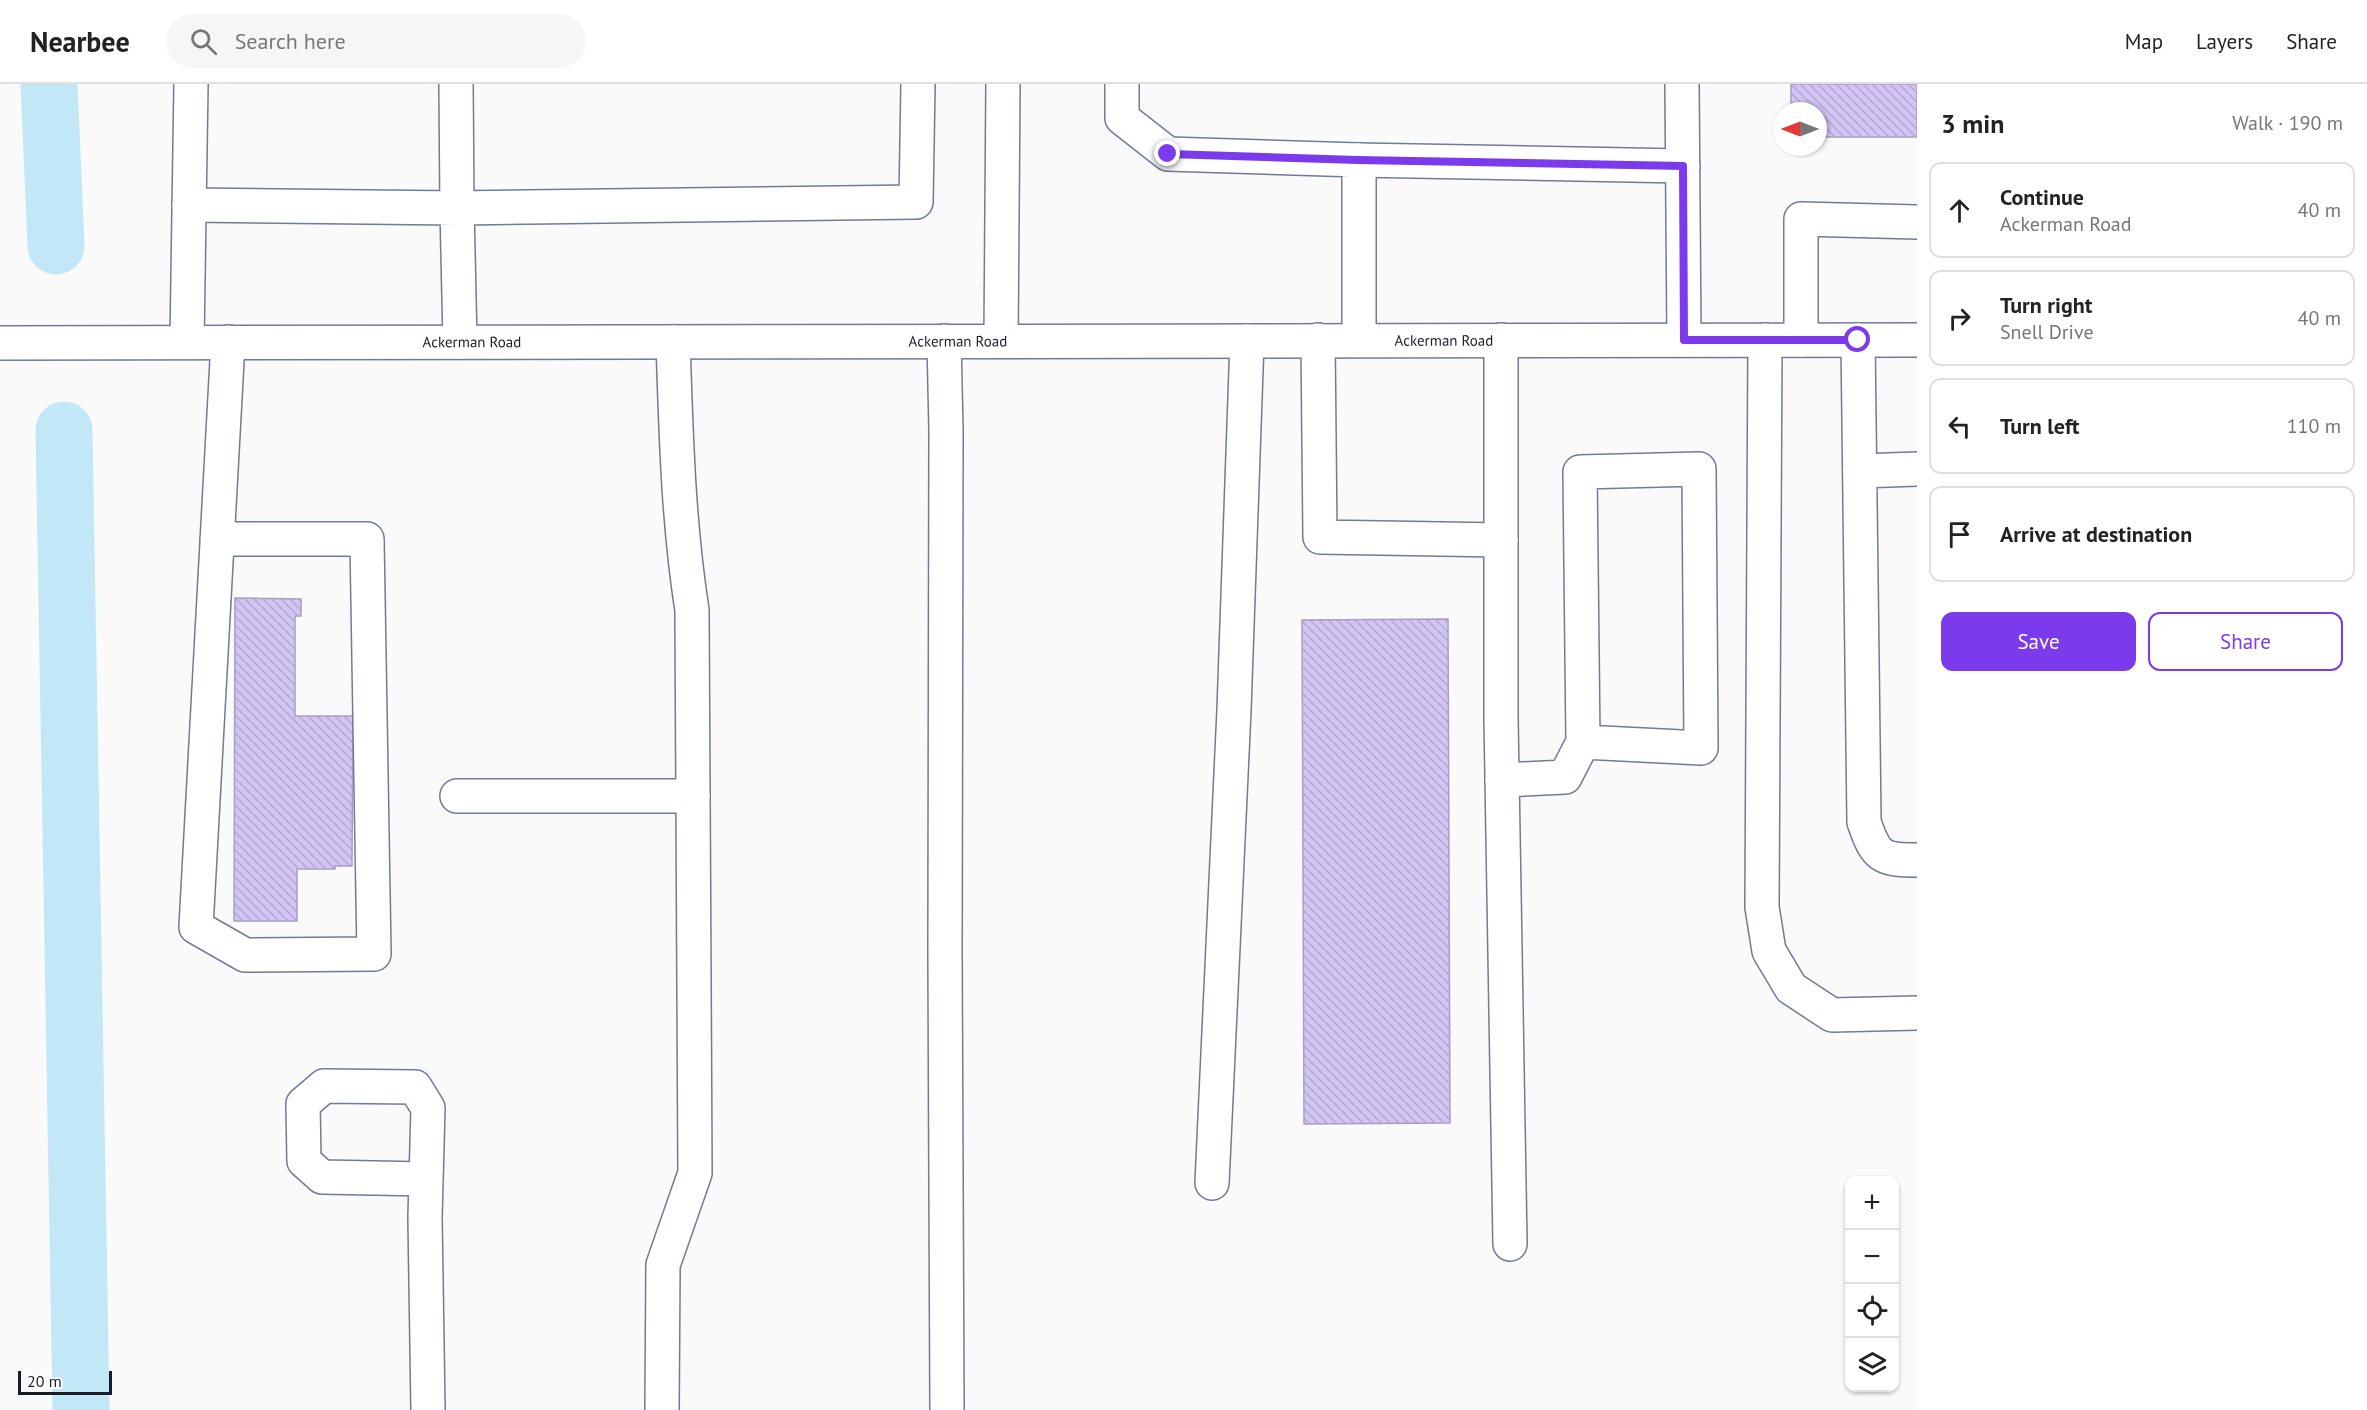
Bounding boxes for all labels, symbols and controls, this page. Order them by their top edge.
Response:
search box [166,14,586,68]
text: Nearbee [30,23,130,60]
icon: search [187,25,220,58]
text: Search here [235,27,346,55]
text: Map [2125,28,2163,55]
text: Layers [2196,28,2253,55]
text: Share [2286,28,2337,55]
north arrow [1773,102,1827,156]
text: 3 min [1941,107,2004,140]
text: Walk · 190 m [2232,110,2343,136]
route end [1154,140,1180,166]
text: Continue [2000,183,2084,211]
icon: ahead [1943,194,1976,227]
text: 40 m [2298,197,2341,223]
text: Ackerman Road [2000,211,2132,237]
text: Turn right [2000,291,2092,319]
icon: right [1943,302,1976,335]
text: 40 m [2298,305,2341,331]
text: Snell Drive [2000,319,2094,345]
route start [1844,326,1870,352]
street label: Ackerman Road [909,331,1007,351]
street label: Ackerman Road [1395,331,1493,350]
street label: Ackerman Road [423,332,521,351]
icon: left [1943,410,1976,443]
text: Turn left [2000,412,2080,440]
text: 110 m [2287,413,2341,439]
icon: arrive [1943,518,1976,551]
text: Arrive at destination [2000,520,2192,548]
button: Save [1941,612,2136,671]
button: Share [2148,612,2343,671]
map controls [1845,1176,1899,1392]
button: + [1845,1176,1899,1230]
button: − [1845,1230,1899,1284]
button: locate [1845,1284,1899,1338]
button: layers [1845,1338,1899,1392]
scale bar [18,1368,112,1396]
text: 20 m [27,1371,62,1391]

